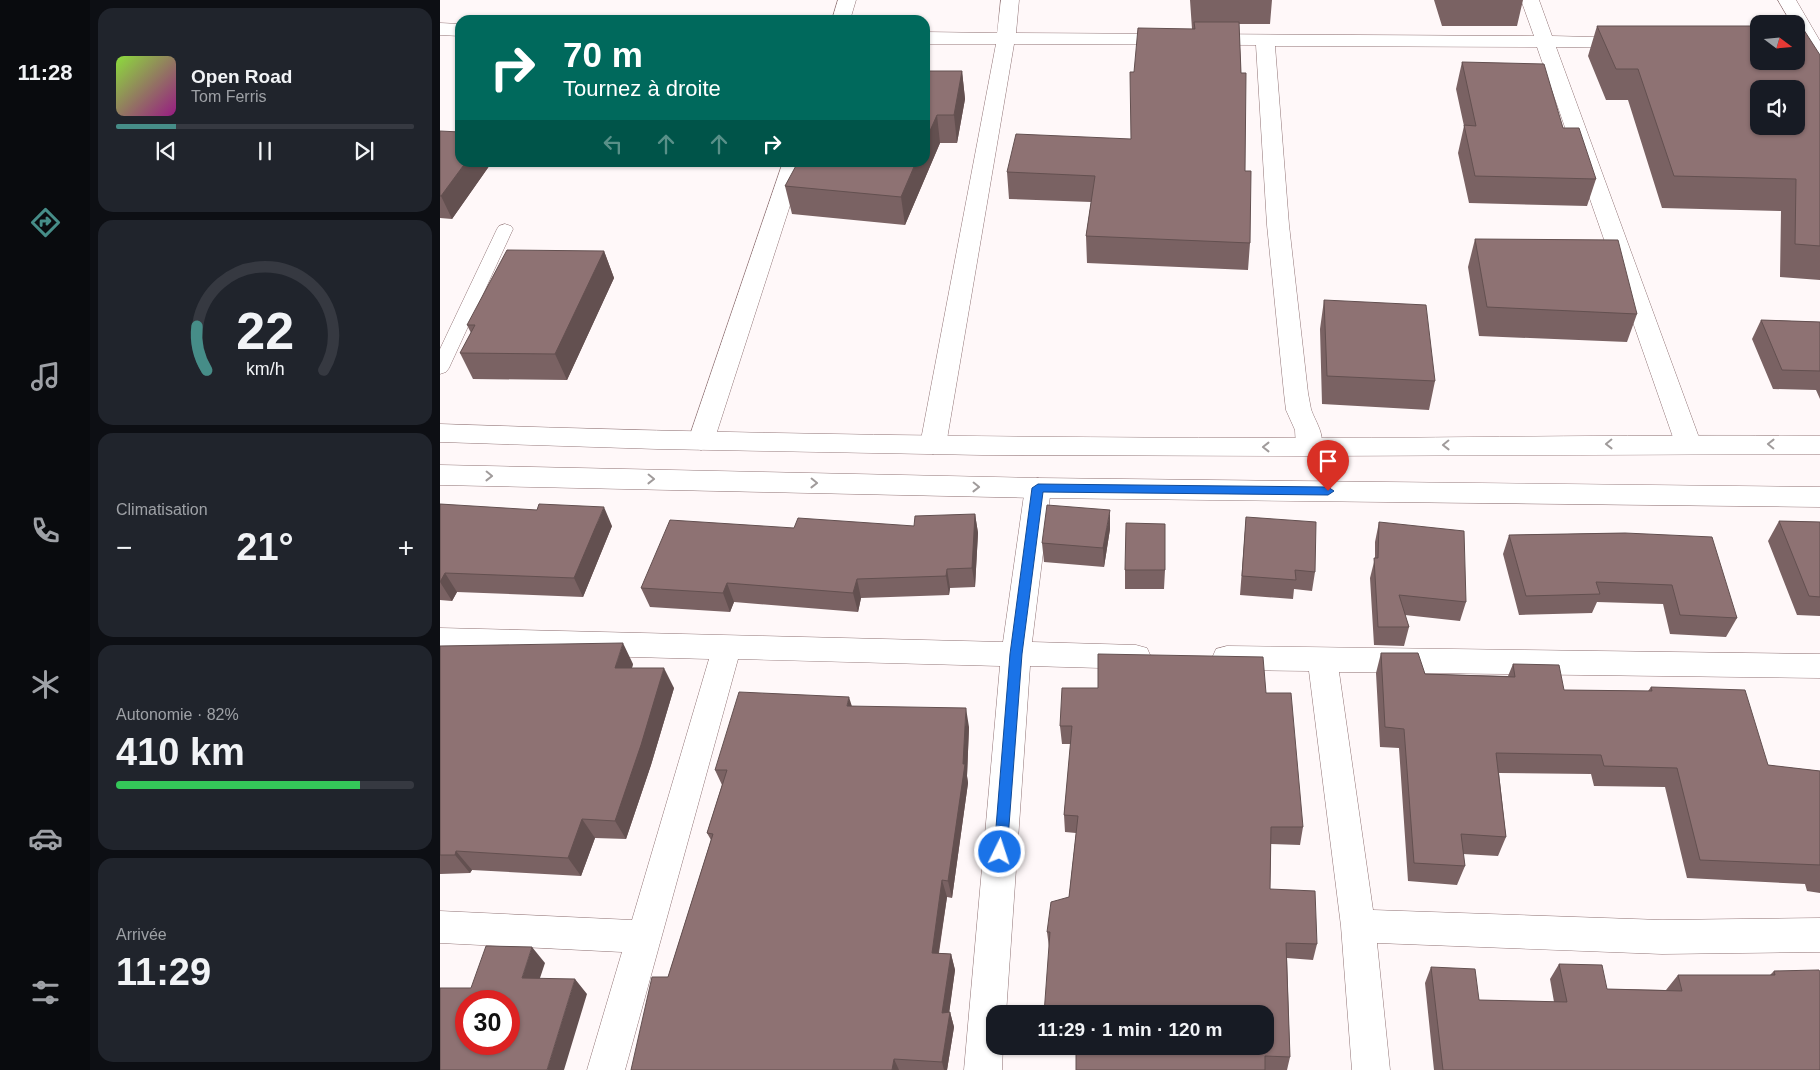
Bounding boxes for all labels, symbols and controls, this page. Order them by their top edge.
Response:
north arrow [1750,15,1805,70]
map controls [1750,15,1805,135]
icon: right [480,35,545,100]
text: 70 m [563,35,643,74]
text: 11:28 [17,60,73,85]
text: Open Road [191,66,292,87]
text: Tournez à droite [563,76,721,101]
button: sound [1750,80,1805,135]
text: Tom Ferris [191,88,267,105]
icon: left [599,130,627,158]
icon: ahead [652,130,680,158]
icon: ahead [705,130,733,158]
icon: right [758,130,786,158]
icon: previous [152,137,180,165]
icon: pause [251,137,279,165]
icon: next [350,137,378,165]
icon: directions [28,205,63,240]
text: 22 [236,302,294,360]
icon: music [28,359,63,394]
text: km/h [246,359,284,379]
one-way arrow [1605,439,1612,449]
one-way arrow [1767,439,1775,449]
pin [1307,440,1349,491]
one-way arrow [1442,440,1450,451]
one-way arrow [1262,442,1270,452]
icon: arrive [1314,447,1342,475]
one-way arrow [485,471,493,481]
one-way arrow [648,474,655,484]
one-way arrow [810,478,818,488]
one-way arrow [972,482,980,492]
text: Climatisation [116,501,208,518]
icon: phone [28,513,63,548]
text: 21° [236,526,294,568]
text: − [116,532,132,563]
text: + [398,532,414,563]
icon: climate [28,667,63,702]
text: Autonomie · 82% [116,706,239,723]
text: 410 km [116,731,245,773]
icon: car [28,821,63,856]
position arrow [973,825,1025,877]
text: Arrivée [116,926,167,943]
text: 11:29 [116,951,211,993]
icon: filters [28,975,63,1010]
speed limit sign: 30 [455,990,520,1055]
text: 11:29 · 1 min · 120 m [1038,1019,1222,1040]

